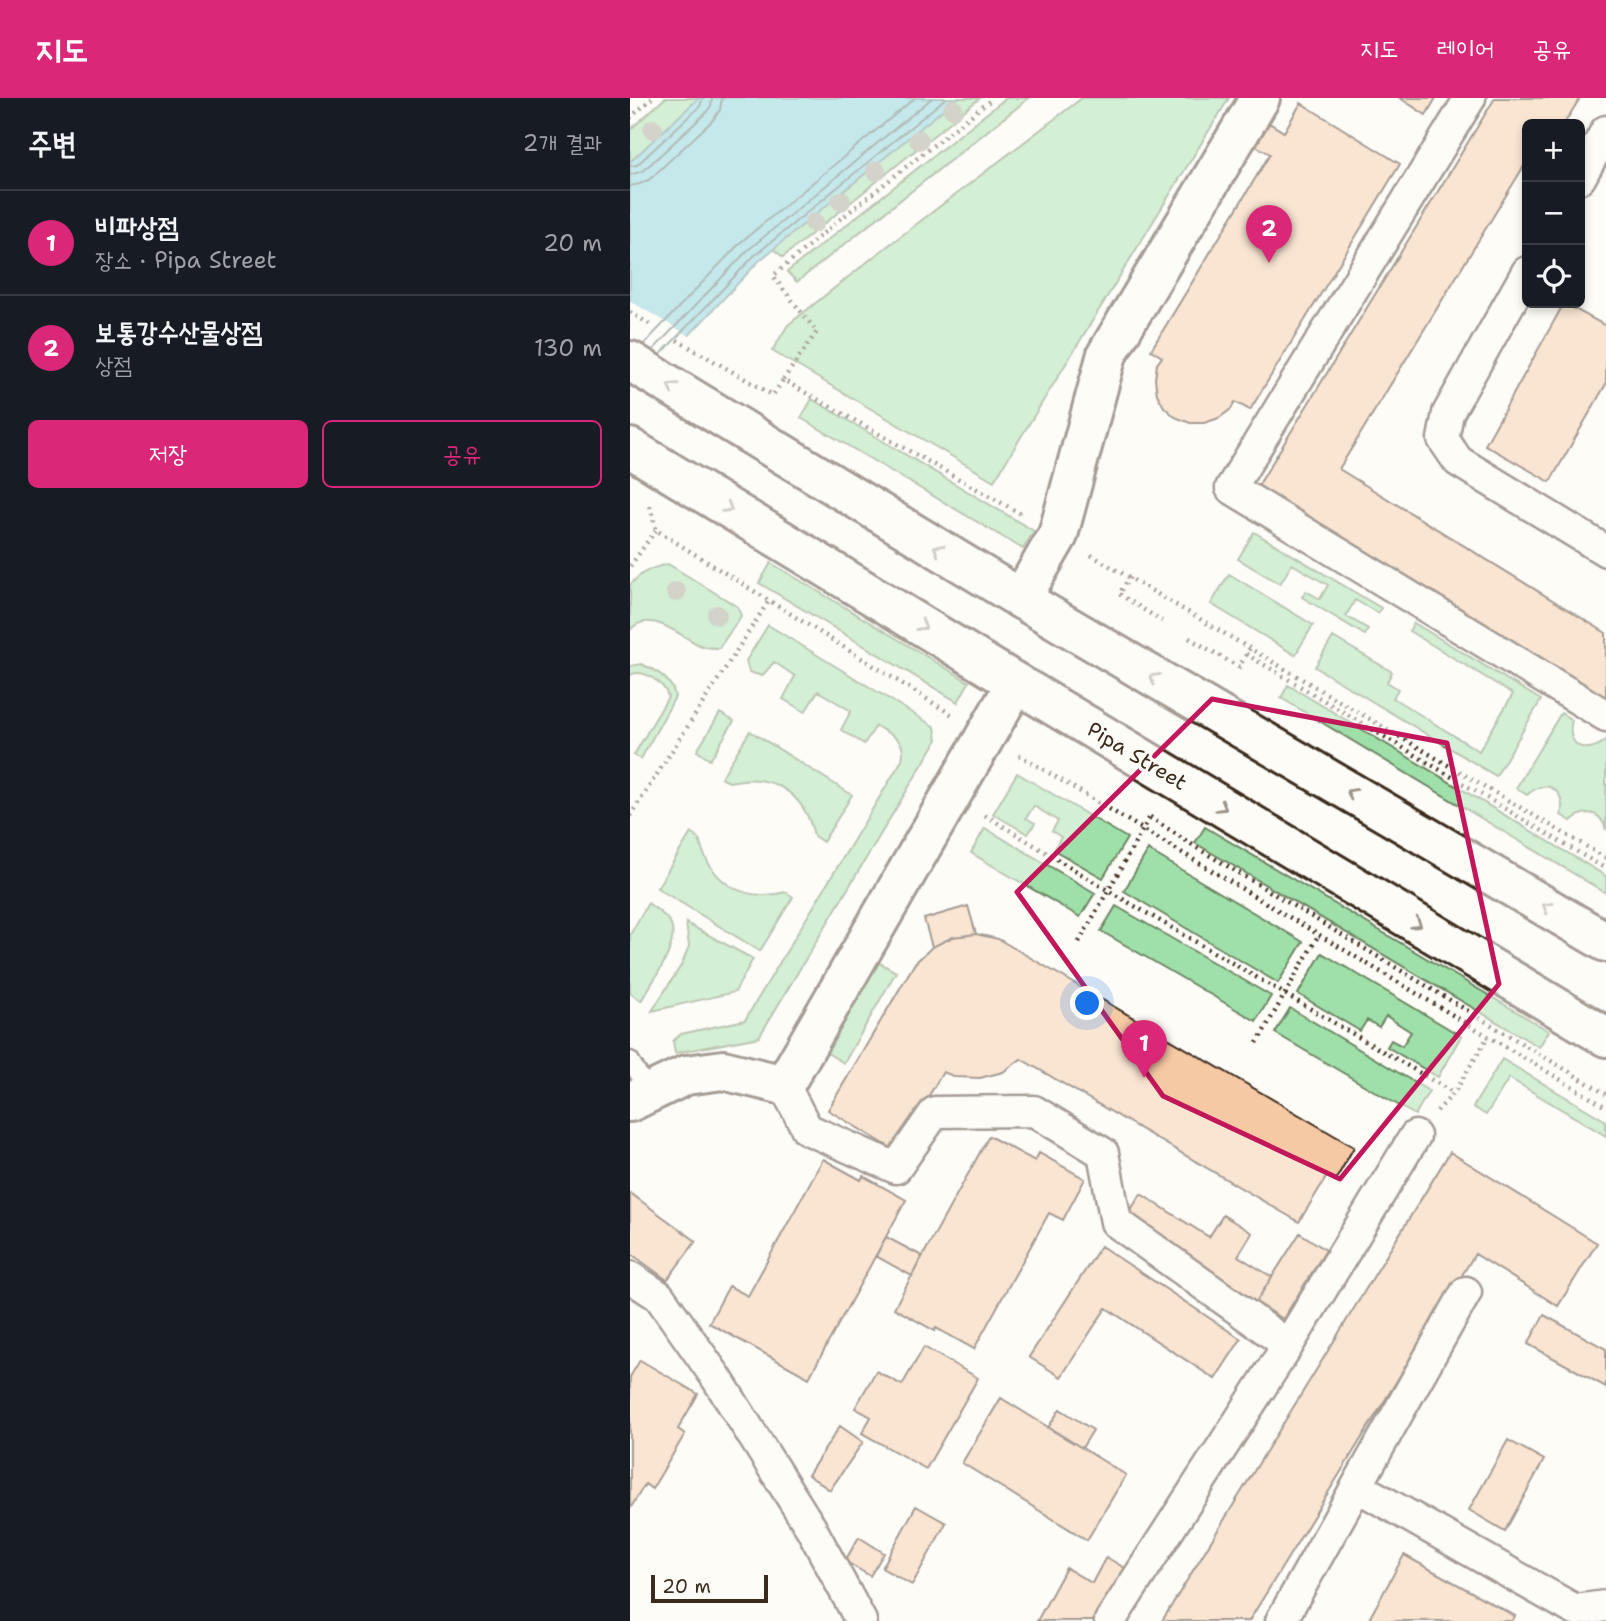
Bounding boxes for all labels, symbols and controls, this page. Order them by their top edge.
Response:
text: 지도 [35,27,88,72]
text: 지도 [1360,33,1398,65]
text: 레이어 [1436,33,1494,65]
text: 공유 [1532,33,1571,65]
map controls [1522,119,1585,308]
button: + [1522,119,1585,182]
text: 주변 [28,123,76,164]
text: 2개 결과 [523,128,602,158]
button: − [1522,182,1585,245]
pin: 2 [1246,205,1292,263]
text: 비파상점 [95,209,179,244]
text: 1 [46,228,56,258]
text: 20 m [543,228,602,258]
text: 장소 · Pipa Street [95,245,277,275]
button: locate [1522,245,1585,308]
text: 보통강수산물상점 [95,314,262,349]
text: 2 [43,333,59,363]
text: 130 m [534,333,602,363]
text: 상점 [95,350,132,380]
one-way arrow [667,382,680,395]
button: 저장 [28,420,308,488]
button: 공유 [322,420,602,488]
one-way arrow [721,499,734,512]
one-way arrow [932,544,945,557]
one-way arrow [915,618,928,631]
one-way arrow [1149,673,1162,686]
street label: Pipa Street [1082,715,1192,797]
one-way arrow [1345,788,1358,801]
one-way arrow [1214,799,1227,812]
one-way arrow [1542,903,1555,916]
one-way arrow [1409,916,1422,929]
your location [1070,986,1104,1020]
pin: 1 [1121,1020,1167,1078]
scale bar [651,1572,768,1604]
text: 20 m [662,1574,711,1599]

